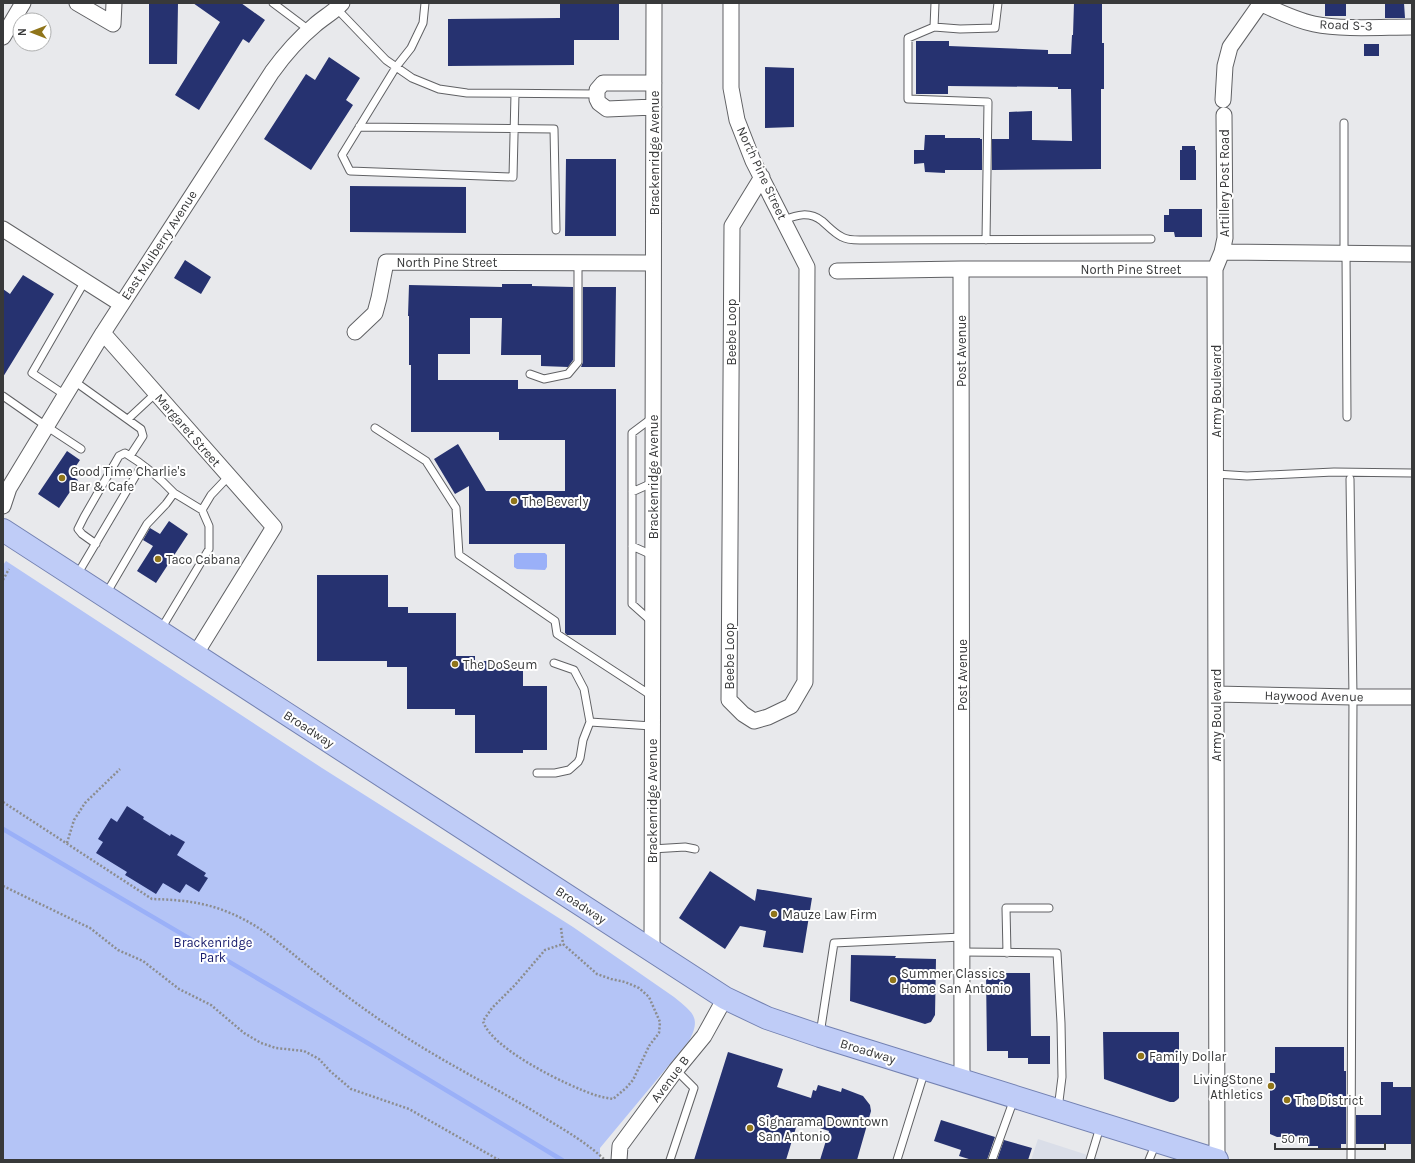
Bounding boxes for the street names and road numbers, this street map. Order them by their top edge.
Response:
street label: Road S-3 [1319,17,1373,33]
street label: Brackenridge Avenue [647,90,662,215]
street label: North Pine Street [734,124,790,222]
street label: Artillery Post Road [1217,129,1232,237]
street label: East Mulberry Avenue [118,187,200,303]
street label: North Pine Street [397,255,498,270]
street label: North Pine Street [1081,262,1182,277]
street label: Beebe Loop [724,299,739,365]
street label: Post Avenue [954,315,969,387]
street label: Army Boulevard [1209,345,1224,437]
street label: Margaret Street [152,390,224,470]
street label: Brackenridge Avenue [646,414,661,539]
street label: Beebe Loop [722,623,737,689]
street label: Post Avenue [955,639,970,711]
street label: Army Boulevard [1209,669,1224,761]
street label: Haywood Avenue [1264,688,1364,704]
street label: Broadway [281,707,337,751]
street label: Brackenridge Avenue [645,738,660,863]
street label: Broadway [553,883,609,927]
street label: Broadway [838,1035,898,1067]
street label: Avenue B [648,1053,692,1105]

